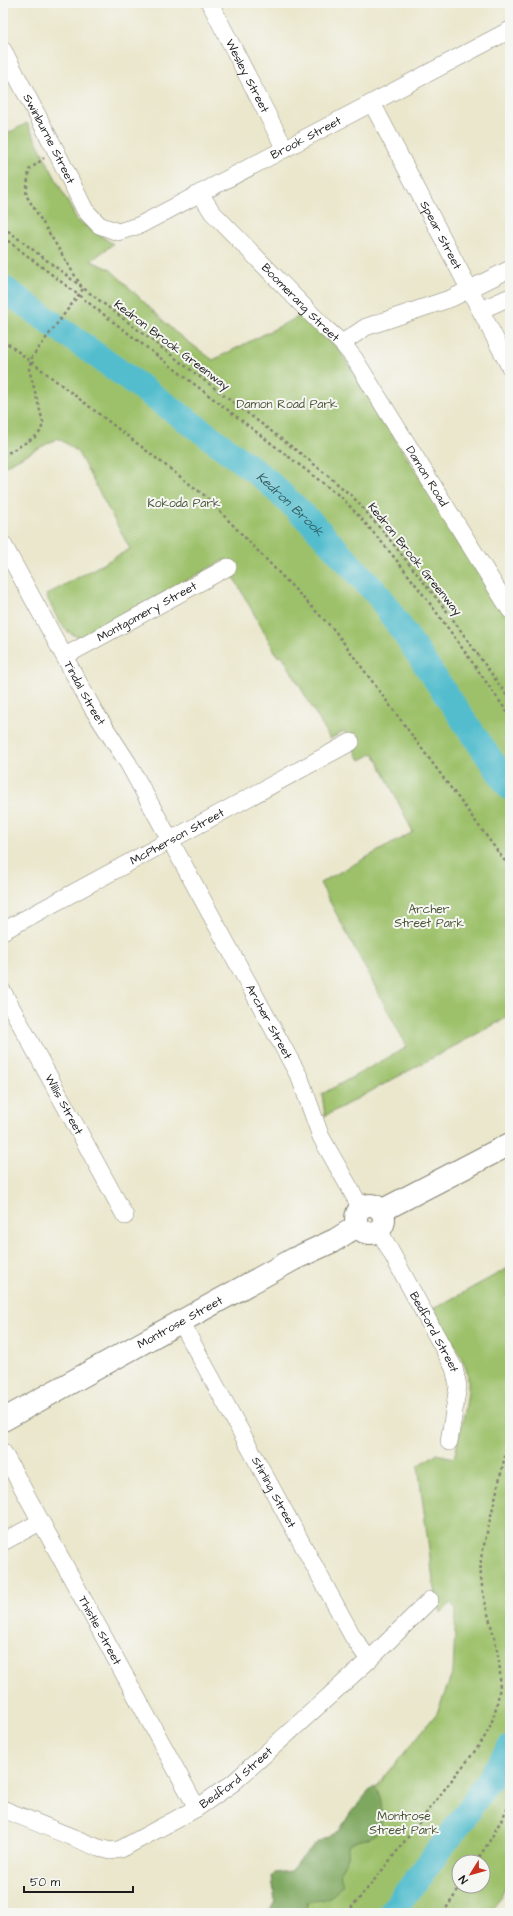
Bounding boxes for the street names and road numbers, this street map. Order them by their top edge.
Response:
street label: Wesley Street [221,36,273,116]
street label: Swinburne Street [18,91,79,187]
street label: Brook Street [268,112,345,164]
street label: Spear Street [416,198,466,273]
street label: Boomerang Street [257,260,343,346]
street label: Kedron Brook Greenway [110,296,234,396]
street label: Damon Road [401,443,452,510]
street label: Kedron Brook Greenway [363,499,466,620]
street label: Montgomery Street [94,578,200,646]
street label: Tindal Street [59,658,109,729]
street label: McPherson Street [127,804,228,869]
street label: Archer Street [241,981,296,1062]
street label: Willis Street [40,1071,87,1138]
street label: Bedford Street [405,1289,463,1374]
street label: Montrose Street [134,1292,226,1353]
street label: Stirling Street [247,1454,300,1531]
street label: Thistle Street [74,1593,126,1668]
street label: Bedford Street [196,1743,277,1813]

